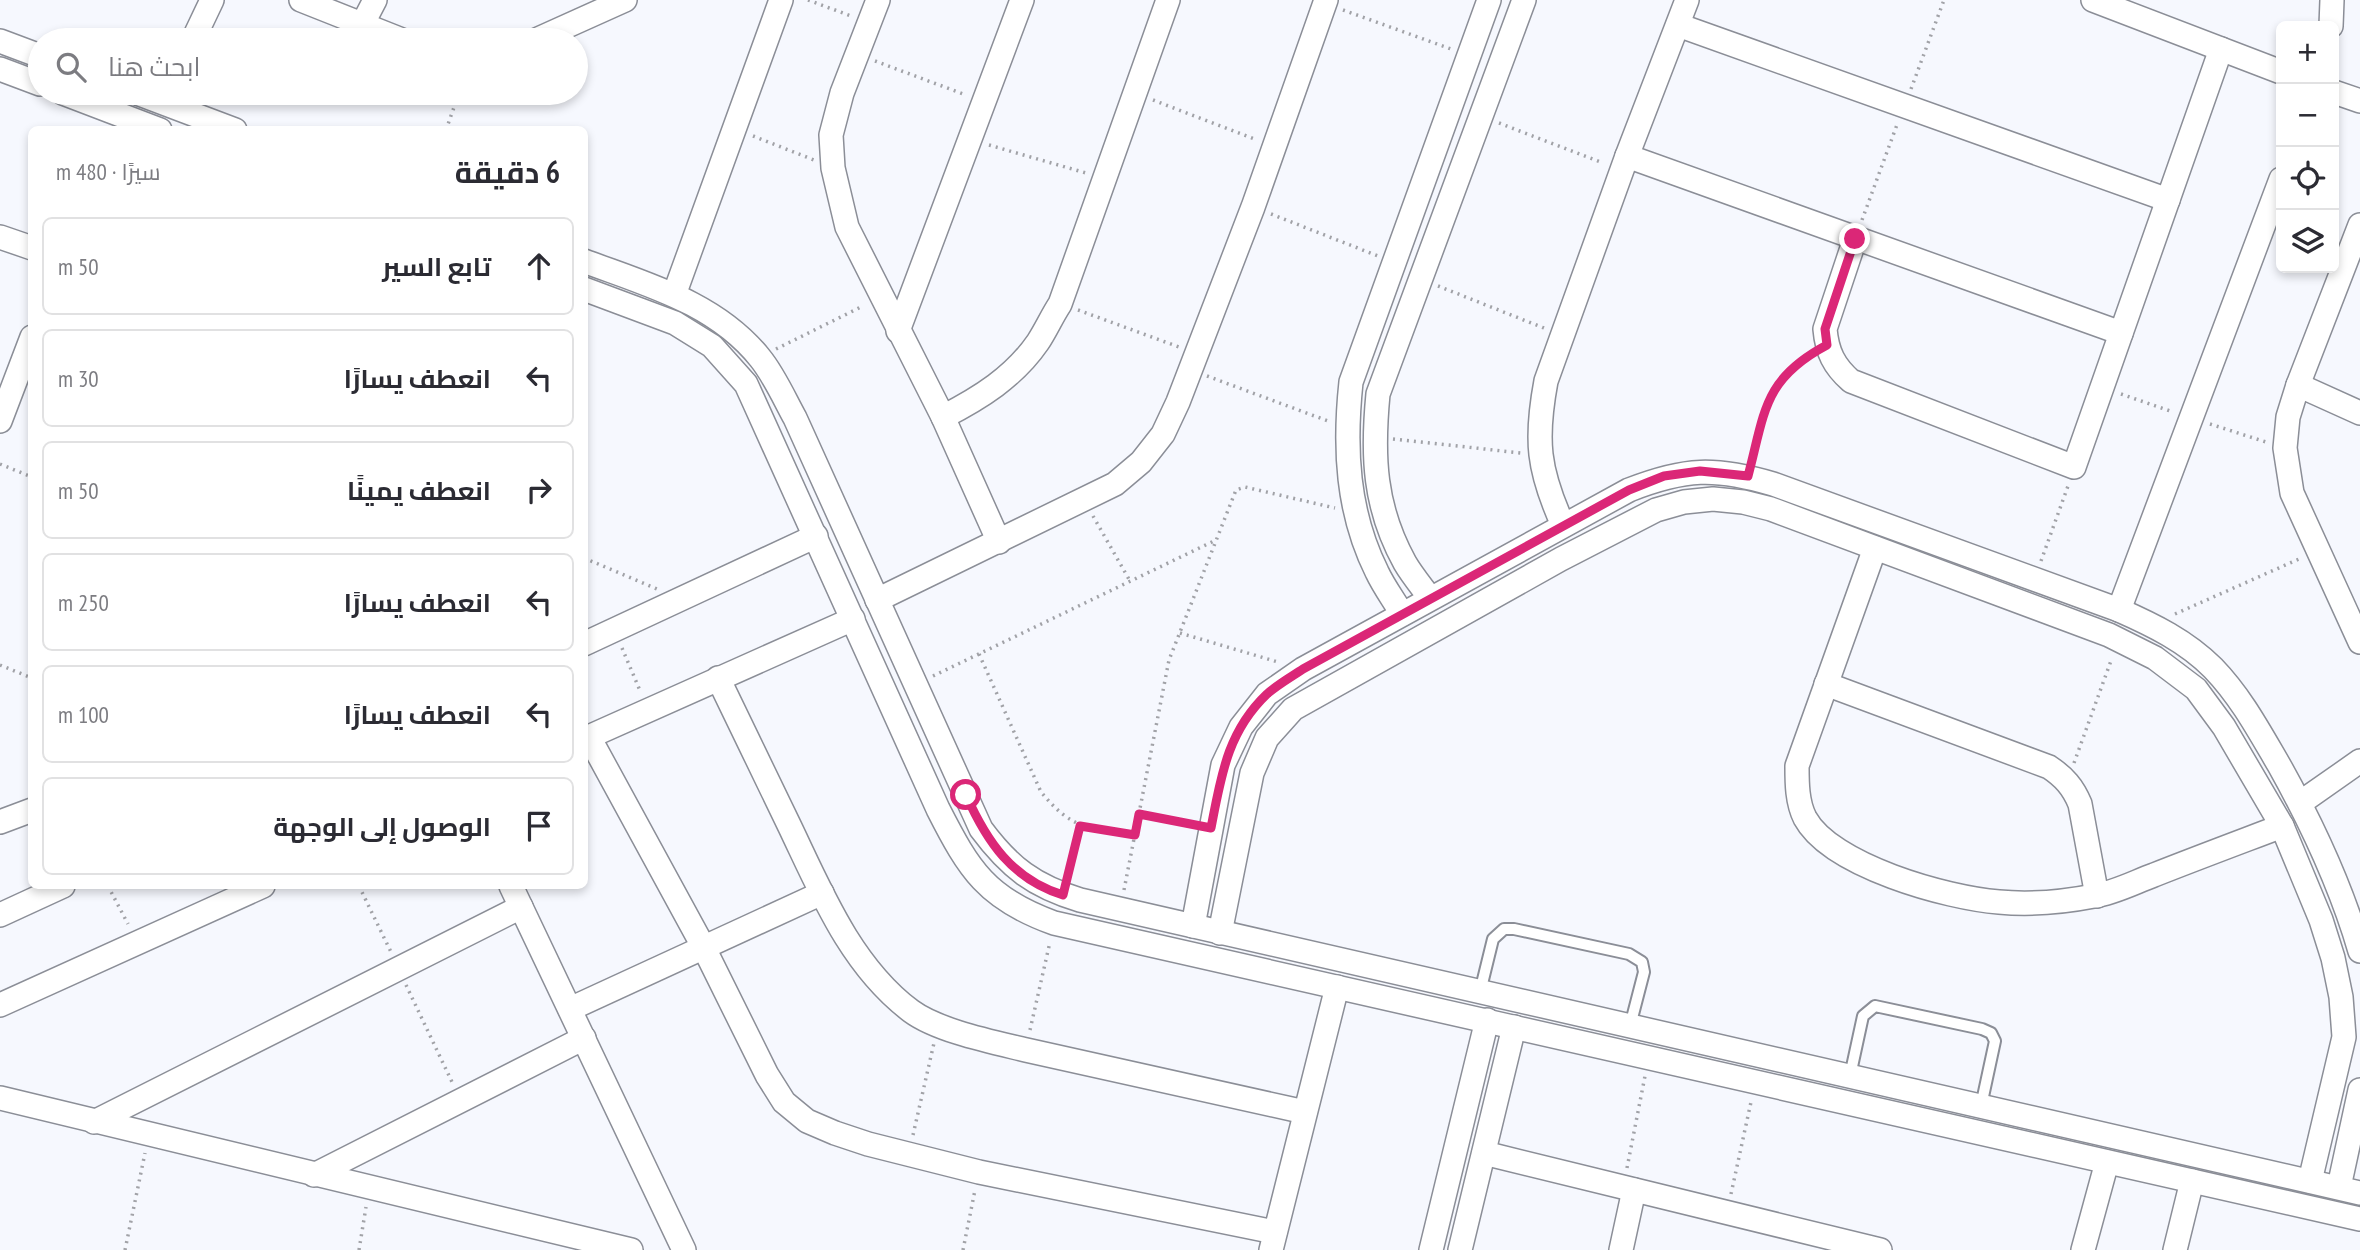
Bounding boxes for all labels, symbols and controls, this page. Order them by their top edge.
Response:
map controls [2276,21,2339,273]
button: + [2276,21,2339,84]
search box [28,28,588,105]
icon: search [52,48,90,86]
text: ابحث هنا [108,50,200,83]
button: − [2276,84,2339,147]
button: locate [2276,147,2339,210]
text: 6 دقيقة [455,152,560,191]
text: سيرًا · 480 m [56,157,160,186]
button: layers [2276,210,2339,273]
route end [1839,223,1870,254]
icon: ahead [520,247,558,285]
text: تابع السير [382,250,491,283]
text: 50 m [58,252,99,281]
icon: left [520,359,558,397]
text: انعطف يسارًا [344,362,491,395]
text: 30 m [58,364,99,393]
icon: right [520,471,558,509]
text: انعطف يمينًا [347,474,491,507]
text: 50 m [58,476,99,505]
icon: left [520,583,558,621]
text: انعطف يسارًا [344,586,491,619]
text: 250 m [58,588,109,617]
icon: left [520,695,558,733]
text: انعطف يسارًا [344,698,491,731]
text: 100 m [58,700,109,729]
route start [950,779,981,810]
icon: arrive [520,807,558,845]
text: الوصول إلى الوجهة [273,810,491,843]

